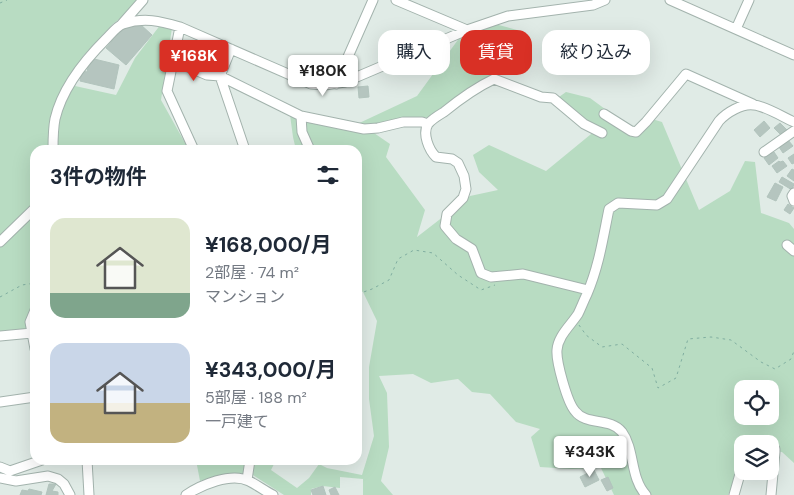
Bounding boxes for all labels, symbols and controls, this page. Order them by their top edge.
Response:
chip: 購入 [378,30,450,75]
chip: 賃貸 [460,30,532,75]
chip: 絞り込み [542,30,650,75]
pin: ¥168K [159,39,229,82]
text: ¥168K [171,45,217,66]
pin: ¥180K [288,54,358,97]
text: ¥180K [299,60,347,81]
icon: filters [314,161,342,189]
text: 3件の物件 [50,163,147,191]
text: ¥168,000/月 [205,231,332,259]
icon: home [90,238,150,298]
text: 2部屋 · 74 m² [205,262,299,283]
text: マンション [205,286,285,307]
text: ¥343,000/月 [205,356,336,384]
icon: home [90,363,150,423]
map controls [734,380,779,480]
button: locate [734,380,779,425]
text: 5部屋 · 188 m² [205,387,307,408]
text: 一戸建て [205,411,269,432]
button: layers [734,435,779,480]
pin: ¥343K [555,436,625,478]
text: ¥343K [565,441,615,462]

